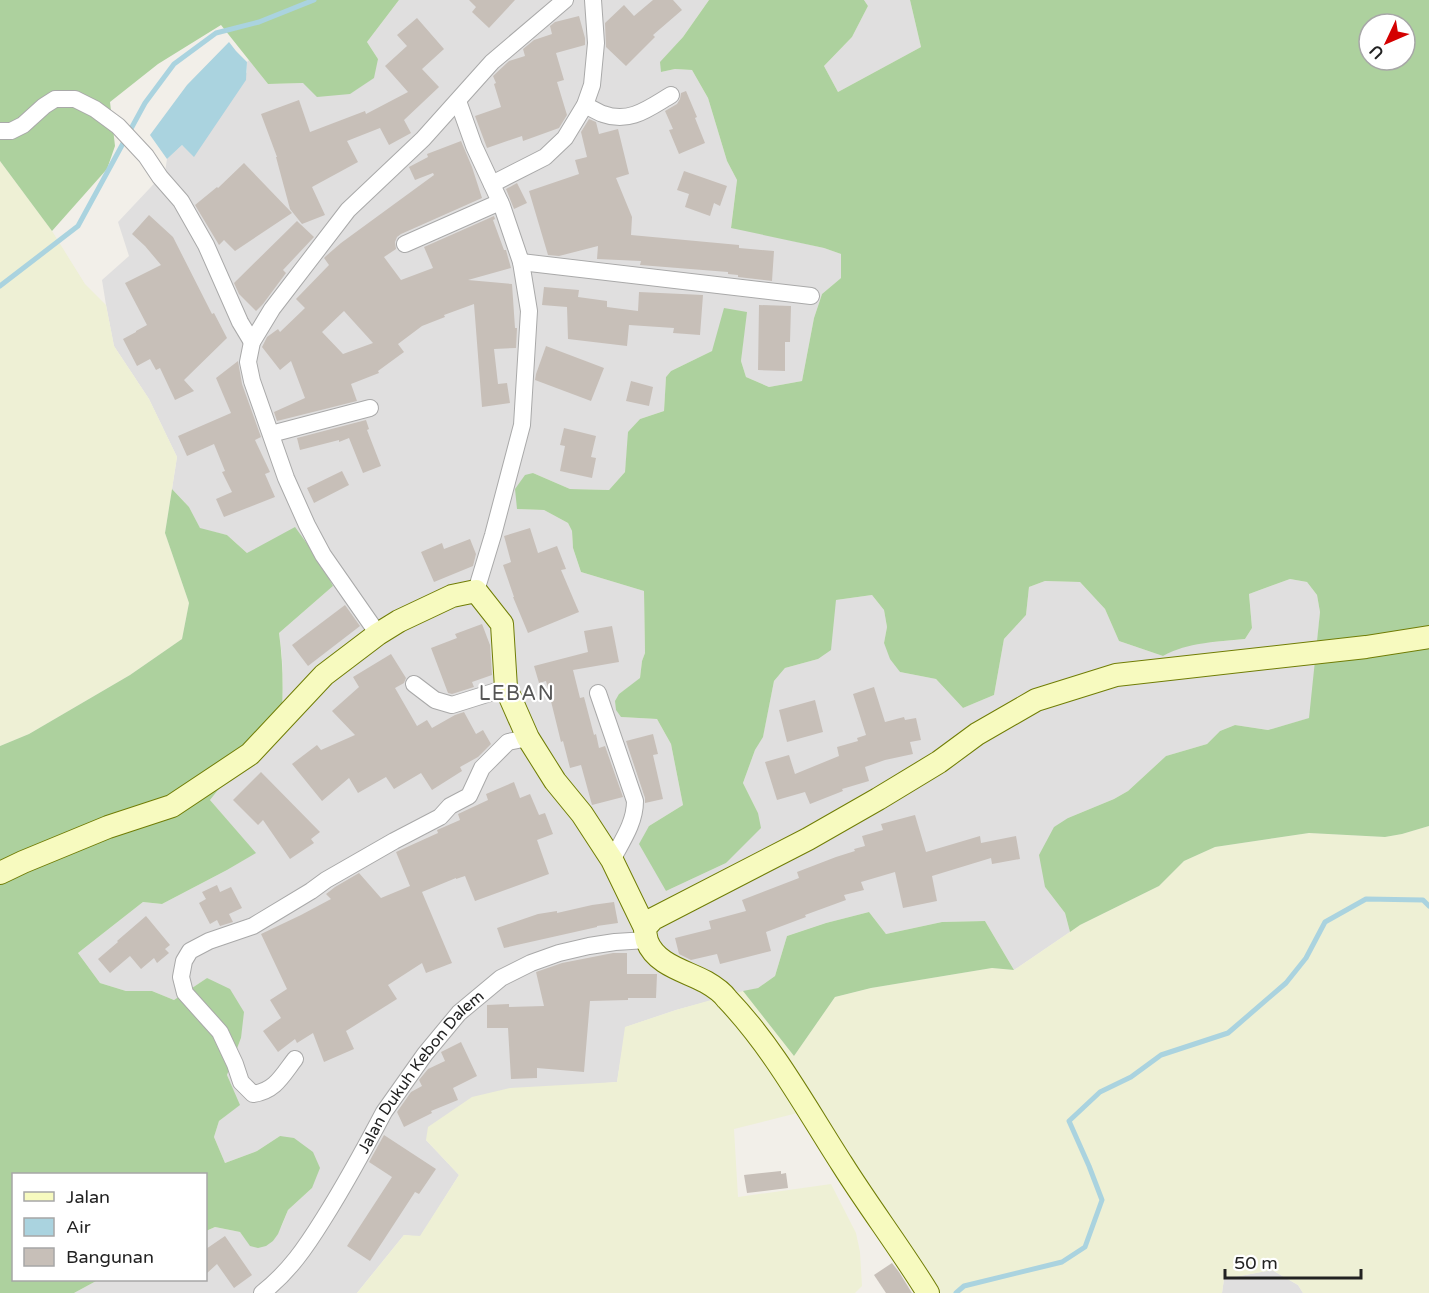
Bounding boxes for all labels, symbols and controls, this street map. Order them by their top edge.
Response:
north arrow [1357,12,1417,72]
text: U [1366,40,1388,63]
district label: LEBAN [479,682,555,706]
street label: Jalan Dukuh Kebon Dalem [354,986,488,1157]
legend [12,1173,207,1281]
text: Jalan [66,1186,110,1208]
text: Air [66,1216,91,1238]
scale bar [1225,1242,1362,1280]
text: Bangunan [66,1246,154,1268]
text: 50 m [1234,1252,1278,1274]

